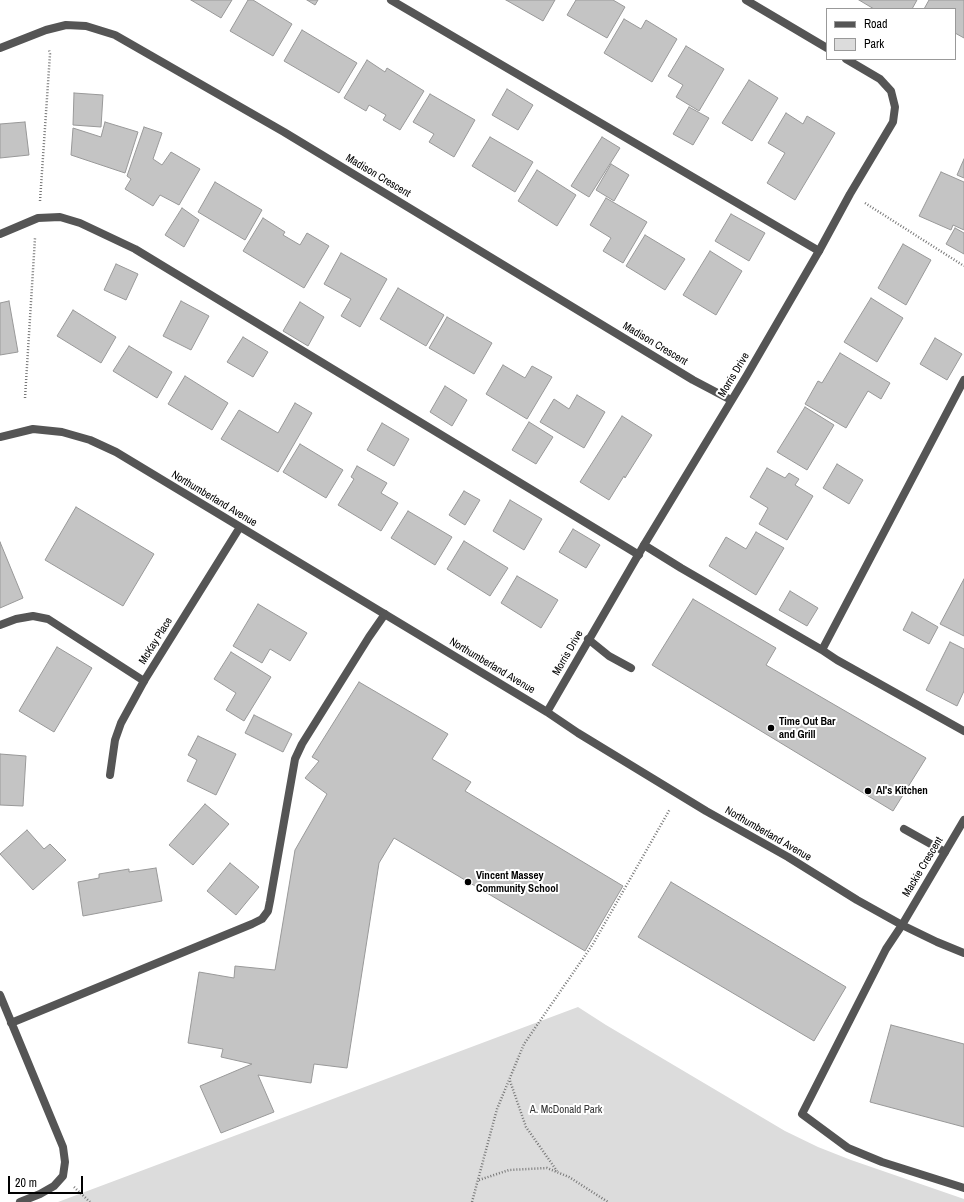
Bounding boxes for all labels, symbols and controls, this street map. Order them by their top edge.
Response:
legend [826,8,956,60]
text: Road [864,16,888,32]
text: Park [864,36,884,52]
street label: Madison Crescent [343,151,413,201]
street label: Madison Crescent [620,319,690,369]
street label: Morris Drive [716,350,752,400]
street label: Northumberland Avenue [169,468,259,530]
street label: McKay Place [136,615,176,667]
street label: Morris Drive [550,628,586,678]
street label: Northumberland Avenue [447,635,537,697]
place label: Time Out Bar and Grill [779,715,835,741]
marker: Time Out Bar and Grill [766,723,776,733]
place label: Al's Kitchen [876,784,928,798]
marker: Al's Kitchen [863,786,873,796]
street label: Northumberland Avenue [722,804,814,864]
street label: Mackie Crescent [900,835,946,899]
place label: Vincent Massey Community School [476,869,558,895]
marker: Vincent Massey Community School [463,877,473,887]
park label: A. McDonald Park [530,1103,602,1117]
scale bar [10,1168,85,1194]
text: 20 m [15,1175,37,1191]

